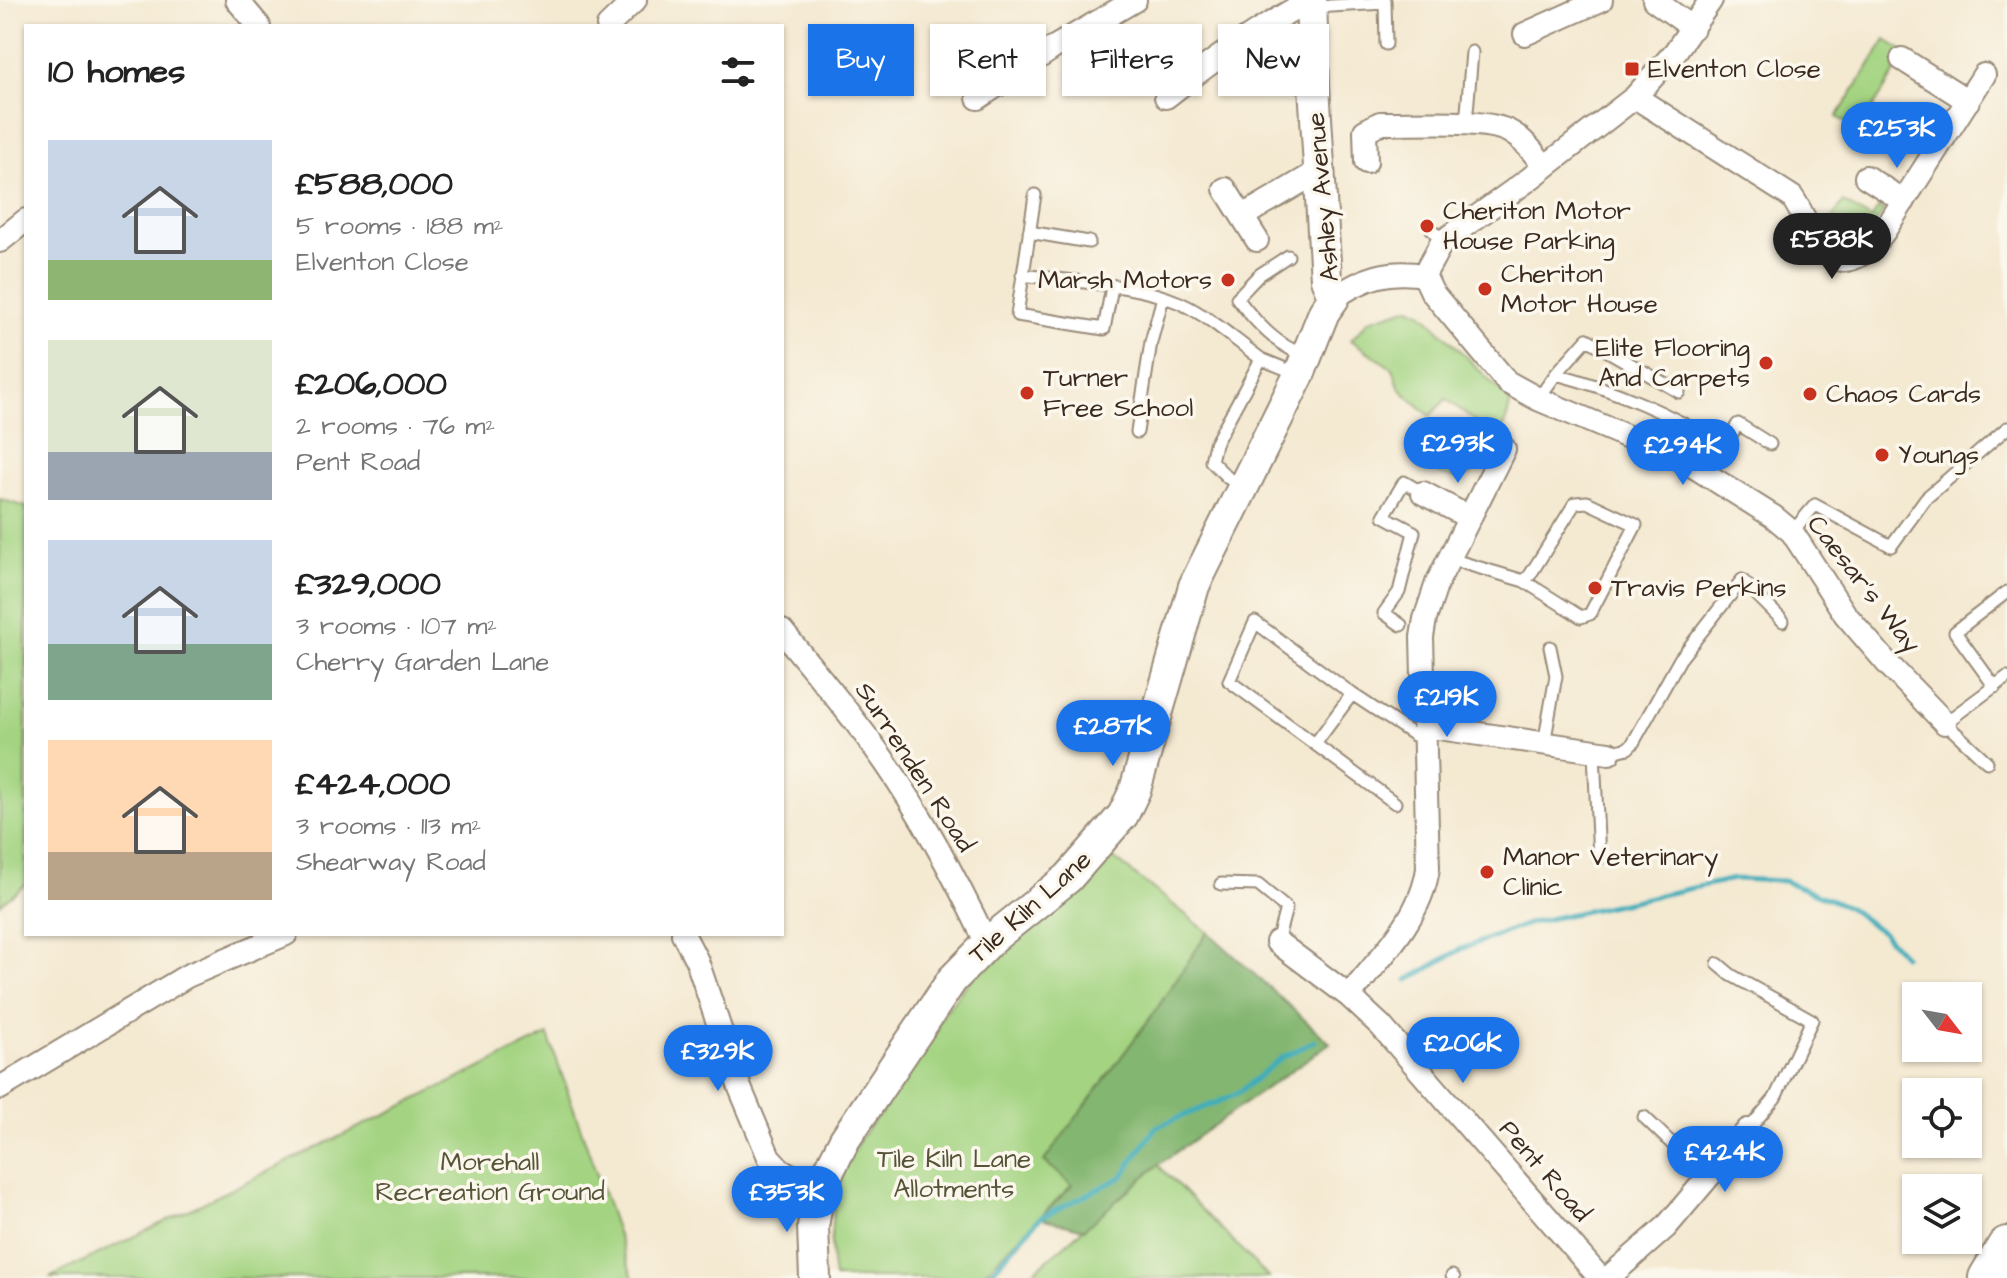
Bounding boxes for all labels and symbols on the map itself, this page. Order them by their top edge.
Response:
place label: Elventon Close [1648,51,1821,87]
marker: Elventon Close [1623,60,1641,78]
pin: £253K [1841,102,1953,170]
street label: Ashley Avenue [1298,111,1350,283]
place label: Cheriton Motor House Parking [1443,193,1631,261]
pin: £588K [1776,213,1888,281]
marker: Cheriton Motor House Parking [1418,217,1436,235]
place label: Cheriton Motor House [1501,256,1658,322]
place label: Marsh Motors [1038,262,1212,298]
marker: Marsh Motors [1219,271,1237,289]
marker: Cheriton Motor House [1476,280,1494,298]
place label: Elite Flooring And Carpets [1596,330,1750,396]
marker: Elite Flooring And Carpets [1757,354,1775,372]
place label: Turner Free School [1043,360,1193,426]
place label: Chaos Cards [1826,376,1981,412]
marker: Turner Free School [1018,384,1036,402]
marker: Chaos Cards [1801,385,1819,403]
pin: £293K [1402,417,1514,485]
pin: £294K [1627,419,1739,487]
place label: Youngs [1898,437,1979,475]
marker: Youngs [1873,446,1891,464]
street label: Caesar's Way [1797,508,1929,662]
place label: Travis Perkins [1611,570,1787,606]
marker: Travis Perkins [1586,579,1604,597]
pin: £219K [1391,671,1503,739]
street label: Surrenden Road [846,675,984,859]
pin: £287K [1057,700,1169,768]
place label: Manor Veterinary Clinic [1503,839,1718,905]
street label: Tile Kiln Lane [961,842,1099,972]
marker: Manor Veterinary Clinic [1478,863,1496,881]
north arrow [1902,982,1982,1062]
pin: £206K [1407,1017,1519,1085]
pin: £329K [662,1025,774,1093]
street label: Pent Road [1491,1112,1599,1230]
pin: £424K [1669,1126,1781,1194]
park label: Tile Kiln Lane Allotments [877,1141,1031,1207]
park label: Morehall Recreation Ground [375,1144,605,1210]
pin: £353K [731,1166,843,1234]

